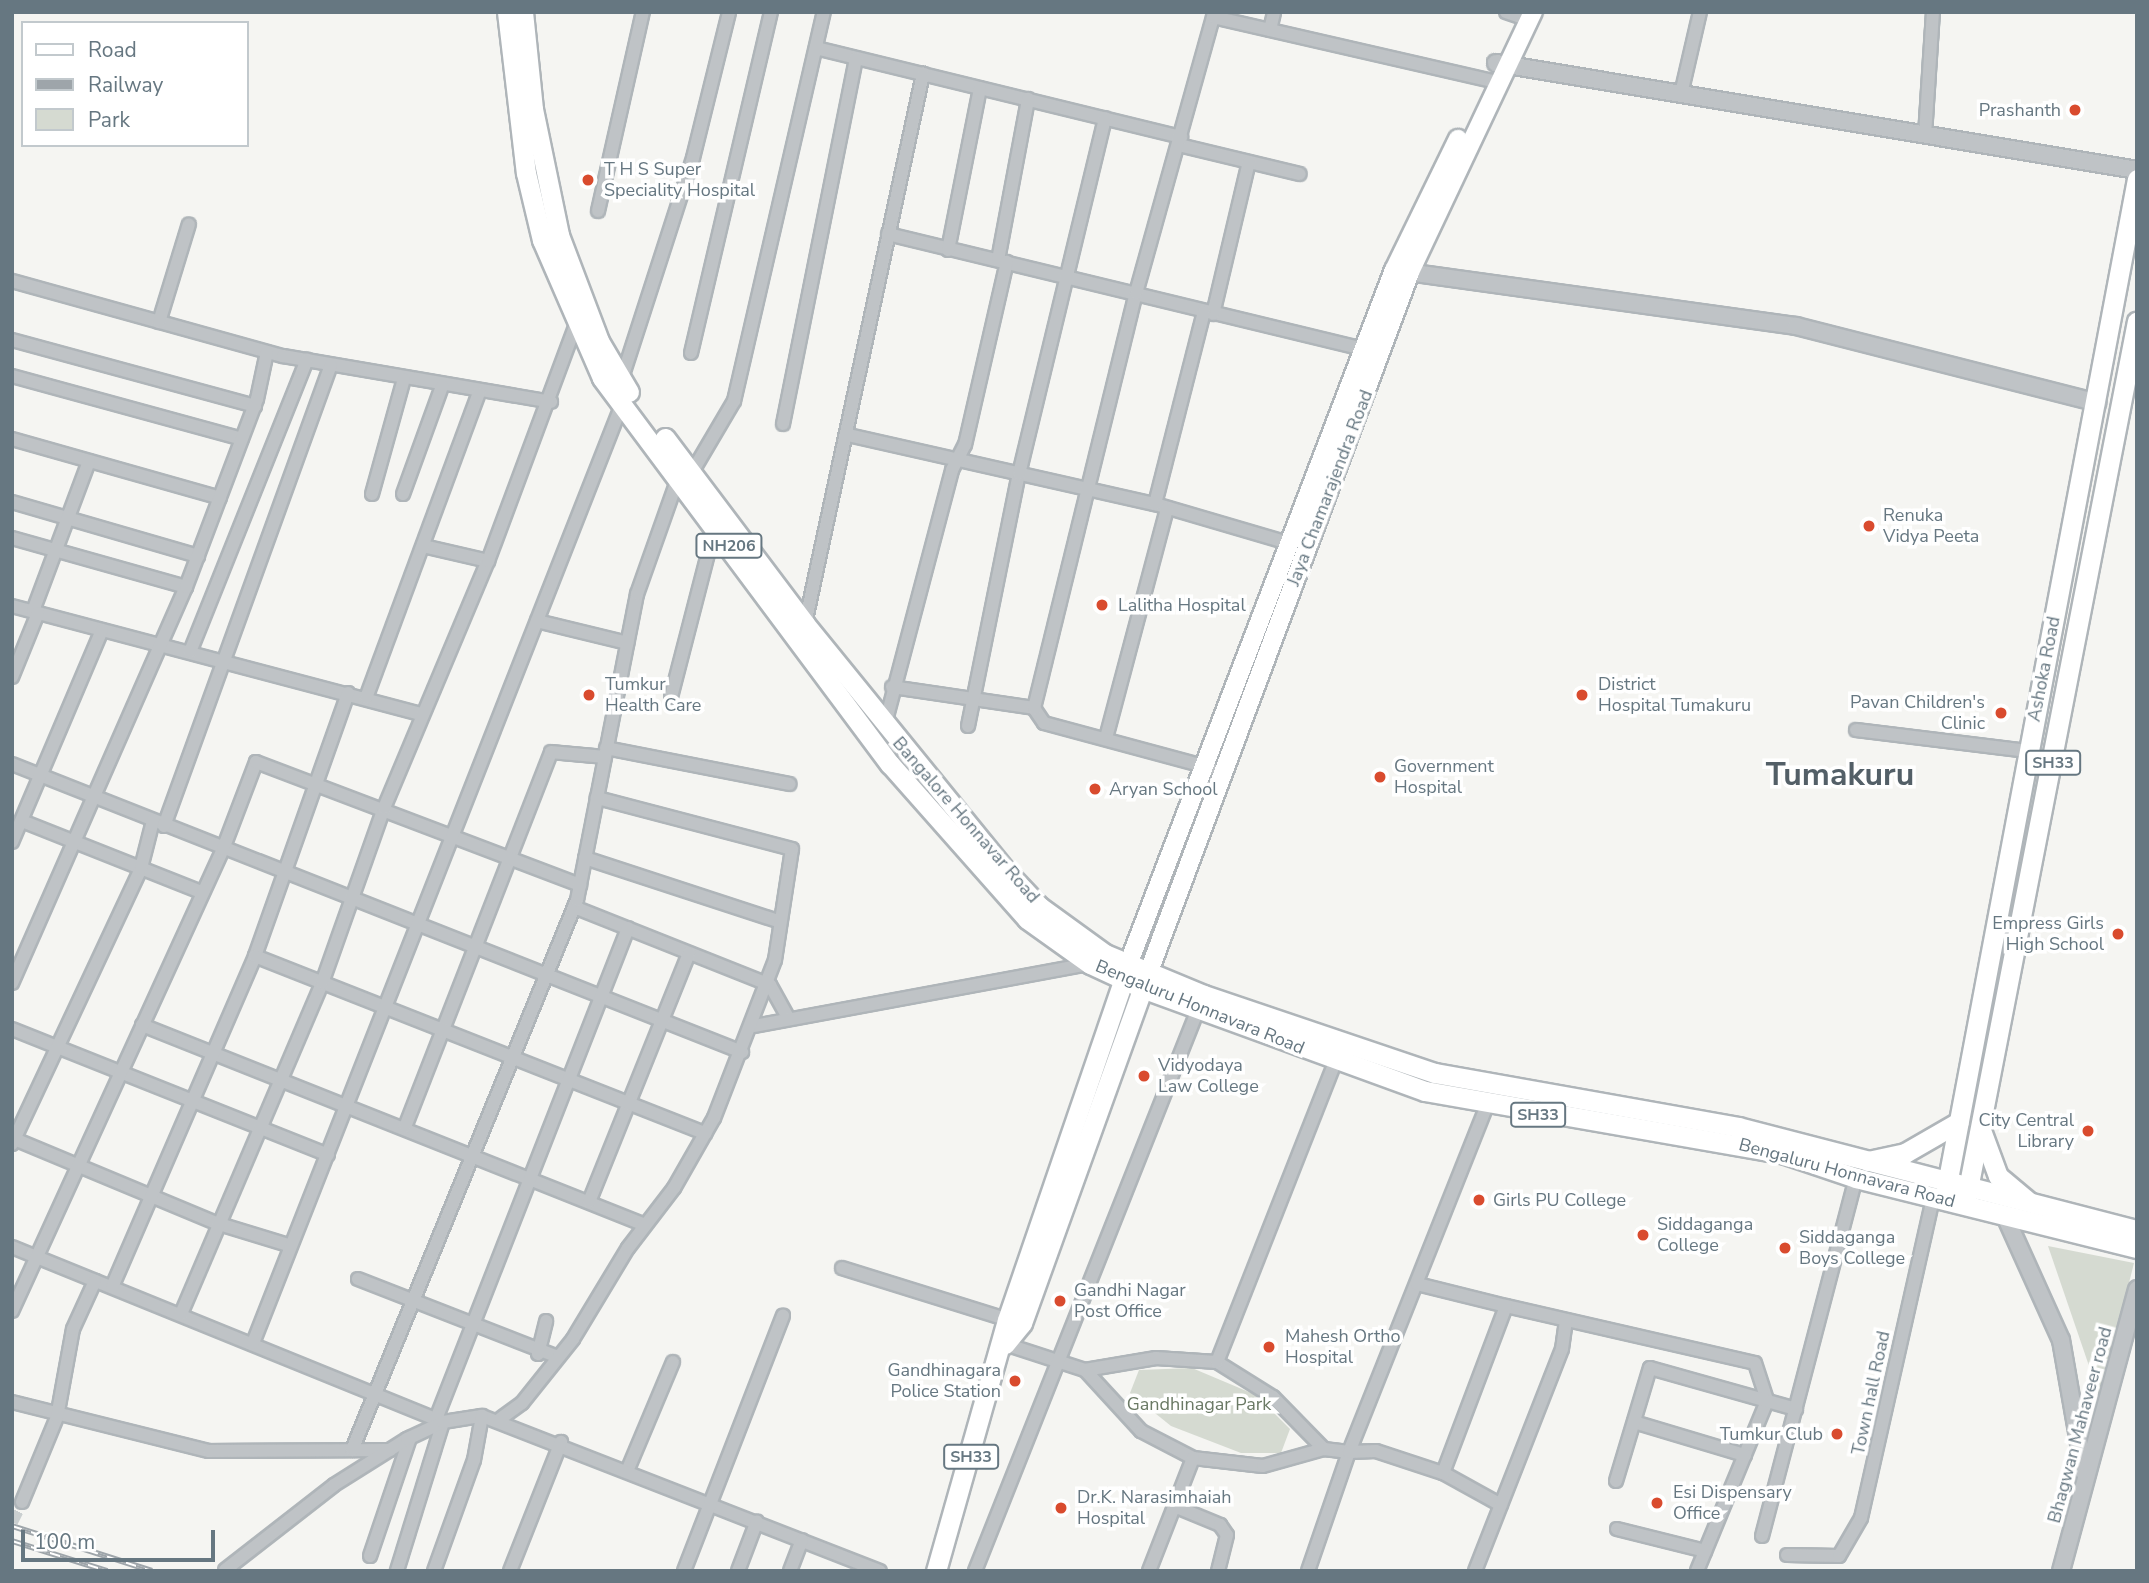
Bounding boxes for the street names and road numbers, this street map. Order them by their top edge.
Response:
street label: Jaya Chamarajendra Road [1283,387,1377,589]
road number: NH206 [694,534,764,558]
street label: Ashoka Road [2023,614,2065,724]
street label: Bangalore Honnavar Road [888,733,1044,907]
road number: SH33 [2025,750,2081,776]
street label: Bengaluru Honnavara Road [1092,955,1308,1059]
road number: SH33 [1510,1102,1566,1128]
street label: Bengaluru Honnavara Road [1736,1134,1958,1212]
street label: Bhagwan Mahaveer road [2043,1325,2117,1525]
street label: Town hall Road [1847,1329,1895,1457]
road number: SH33 [943,1444,999,1470]

